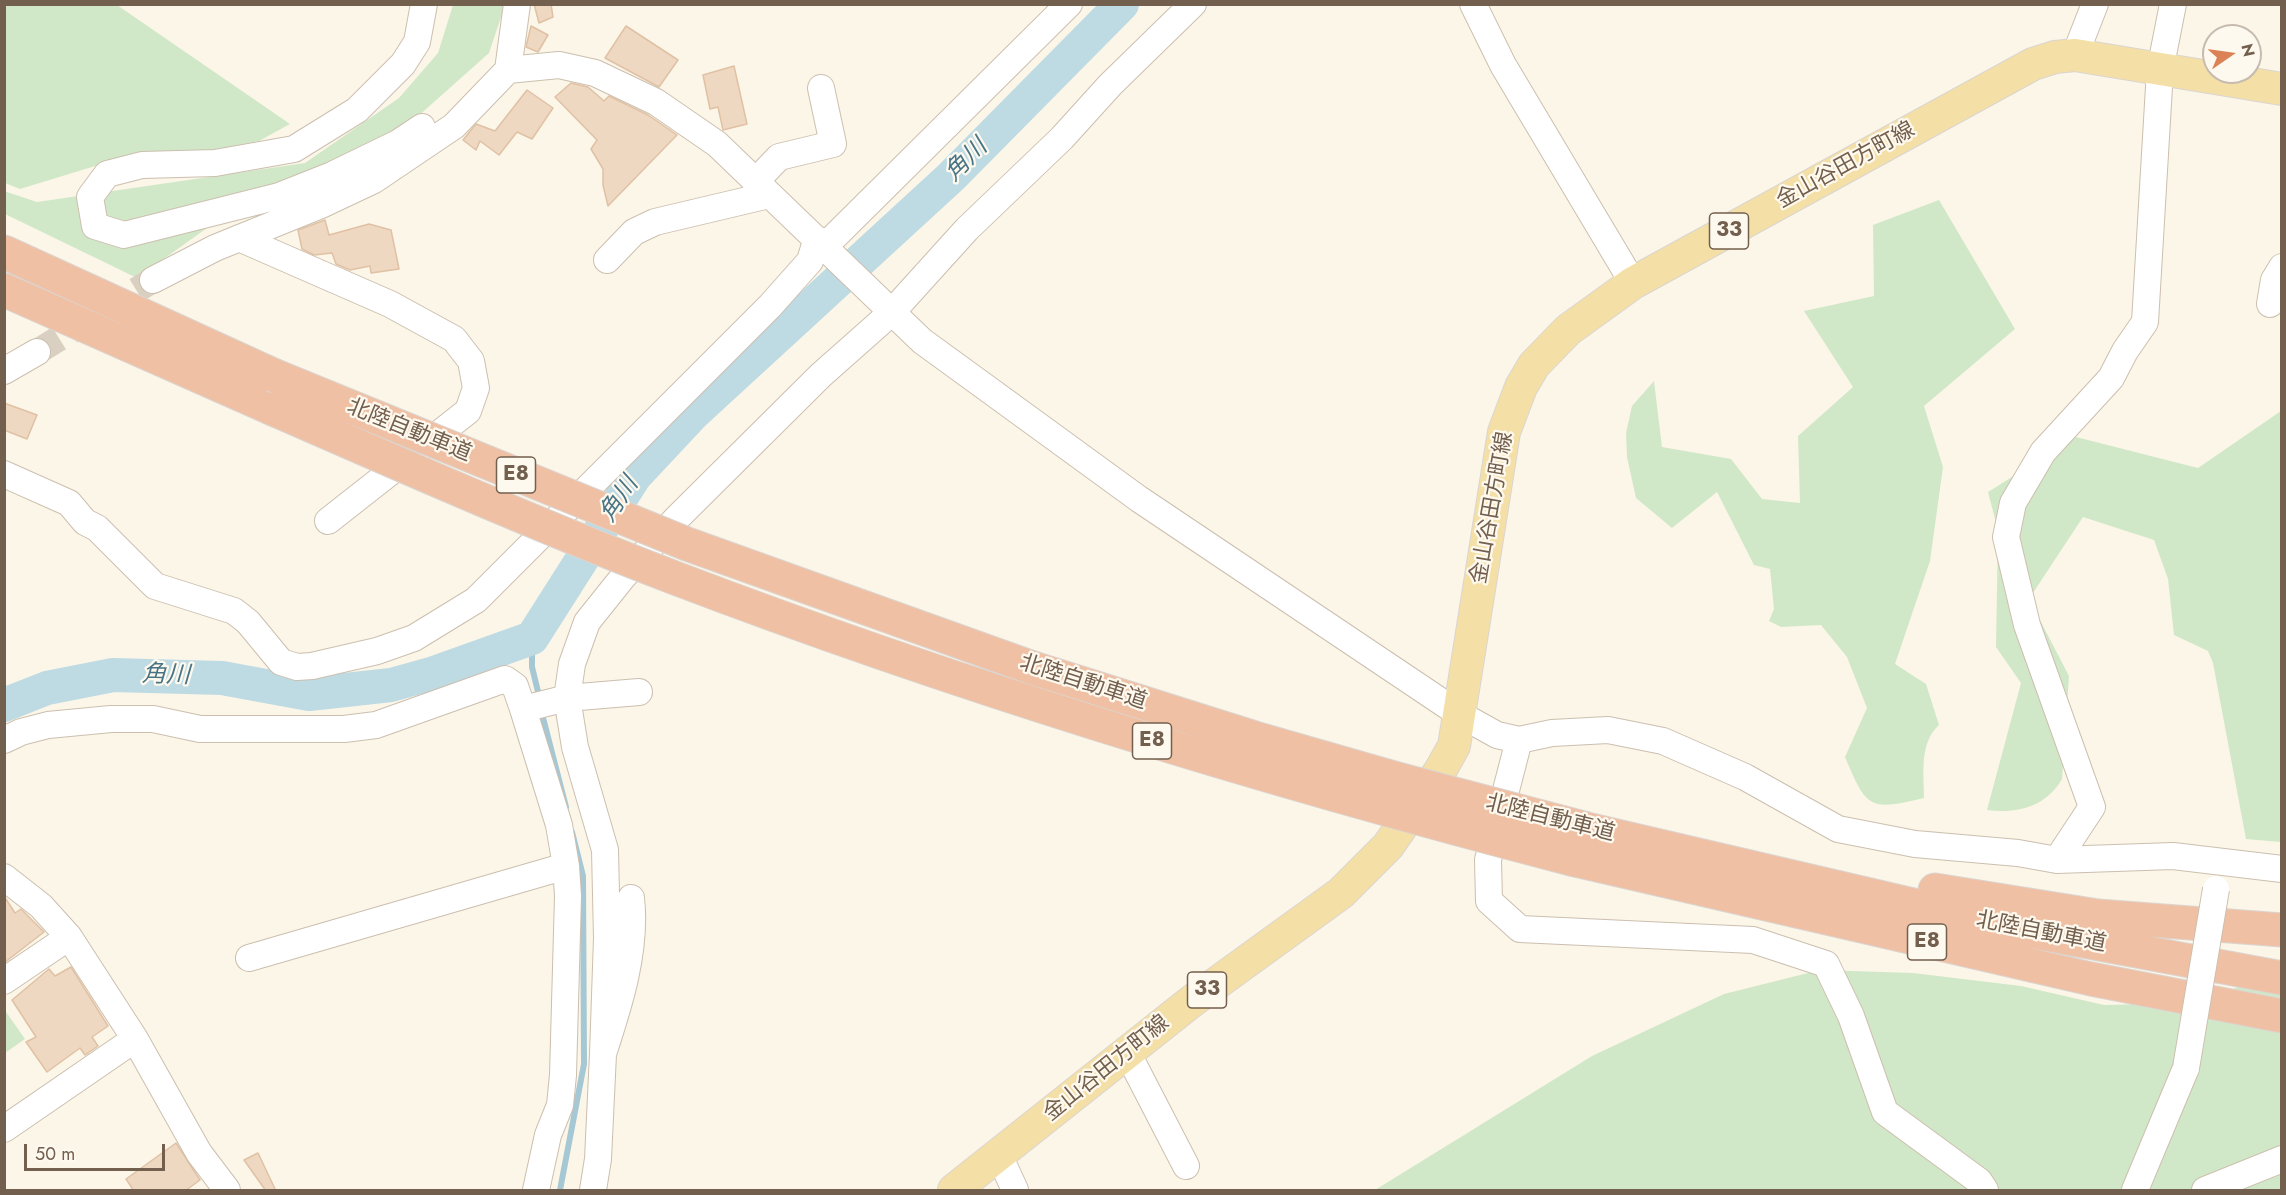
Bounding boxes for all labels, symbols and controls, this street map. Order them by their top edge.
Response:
north arrow [2202,24,2262,84]
text: N [2235,42,2261,59]
street label: 金山谷田方町線 [1772,117,1920,215]
water label: 角川 [940,134,994,188]
road number: 33 [1710,213,1748,249]
street label: 北陸自動車道 [343,394,475,468]
street label: 金山谷田方町線 [1467,430,1519,586]
road number: E8 [496,457,536,493]
water label: 角川 [595,472,645,528]
street label: 北陸自動車道 [1016,650,1150,716]
water label: 角川 [142,661,190,691]
road number: E8 [1132,723,1172,759]
street label: 北陸自動車道 [1483,790,1617,848]
street label: 北陸自動車道 [1974,907,2108,959]
road number: E8 [1908,924,1946,960]
road number: 33 [1188,972,1226,1008]
street label: 金山谷田方町線 [1039,1010,1175,1128]
scale bar [27,1132,168,1170]
text: 50 m [35,1141,75,1167]

